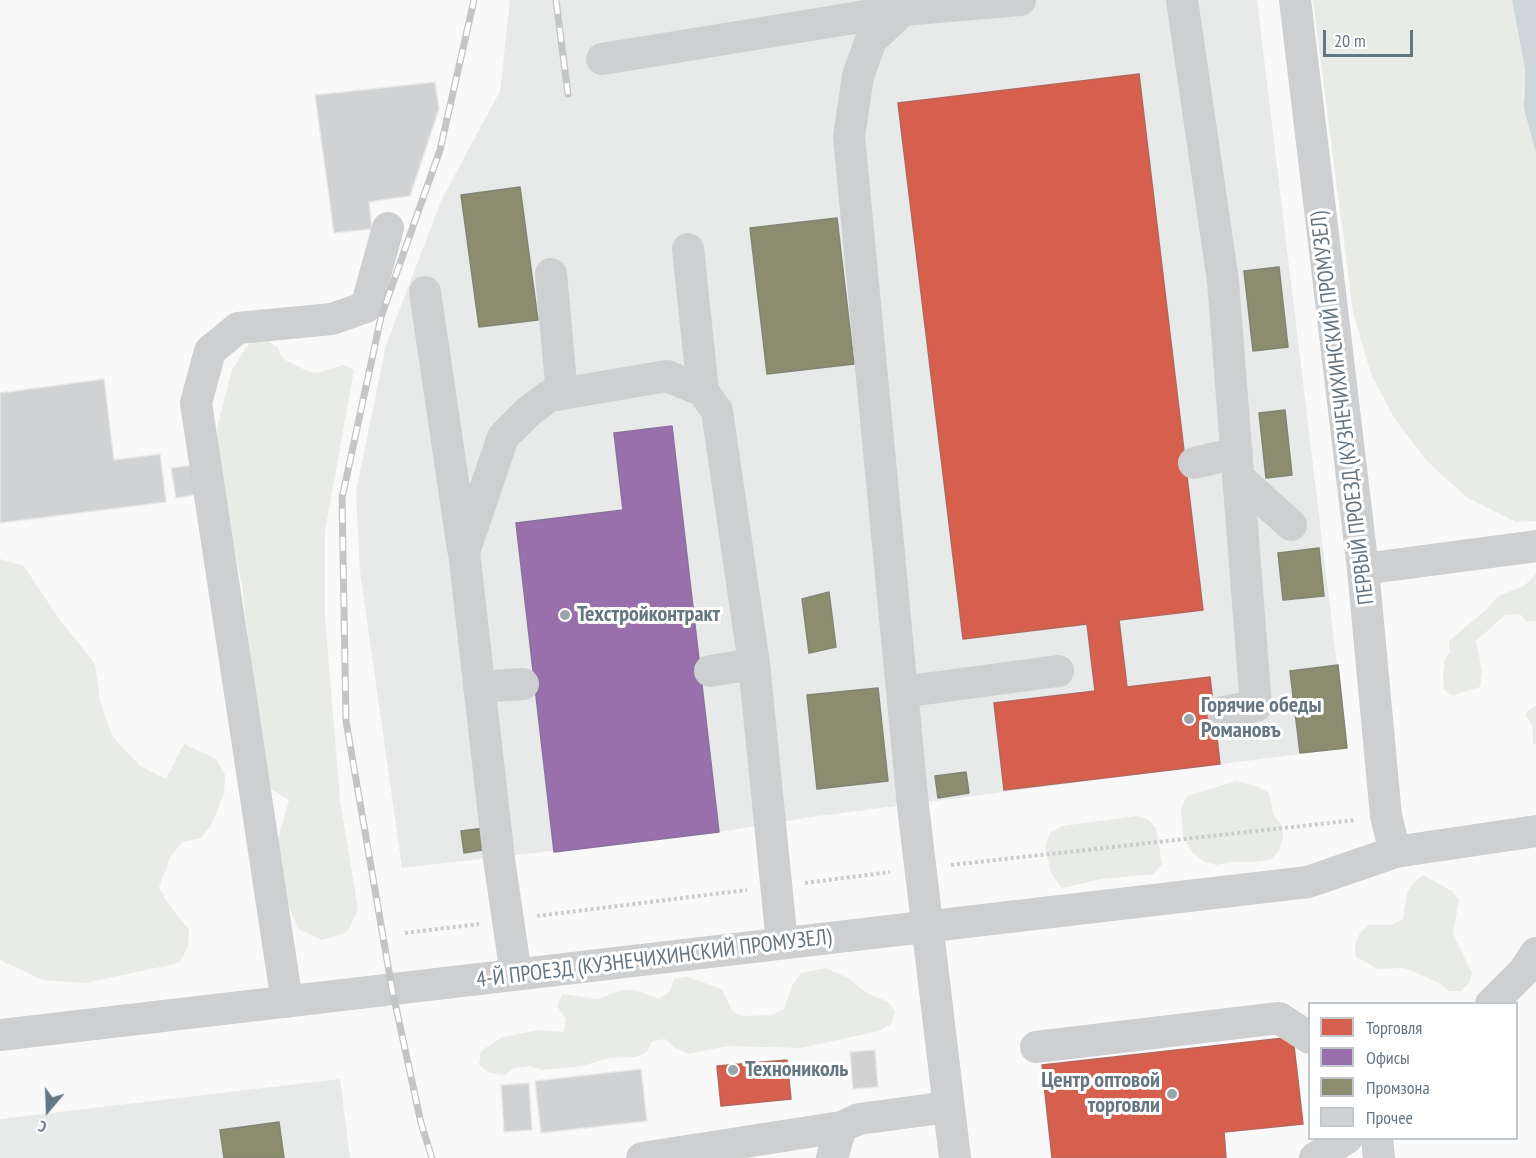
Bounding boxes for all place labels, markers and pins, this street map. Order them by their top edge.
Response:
place label: Техстройконтракт [577,602,720,628]
marker: Техстройконтракт [558,608,572,622]
place label: Горячие обеды Романовъ [1201,693,1321,744]
marker: Горячие обеды Романовъ [1182,712,1196,726]
place label: Технониколь [745,1057,848,1083]
marker: Технониколь [726,1063,740,1077]
place label: Центр оптовой торговли [1041,1068,1160,1120]
marker: Центр оптовой торговли [1165,1087,1179,1101]

